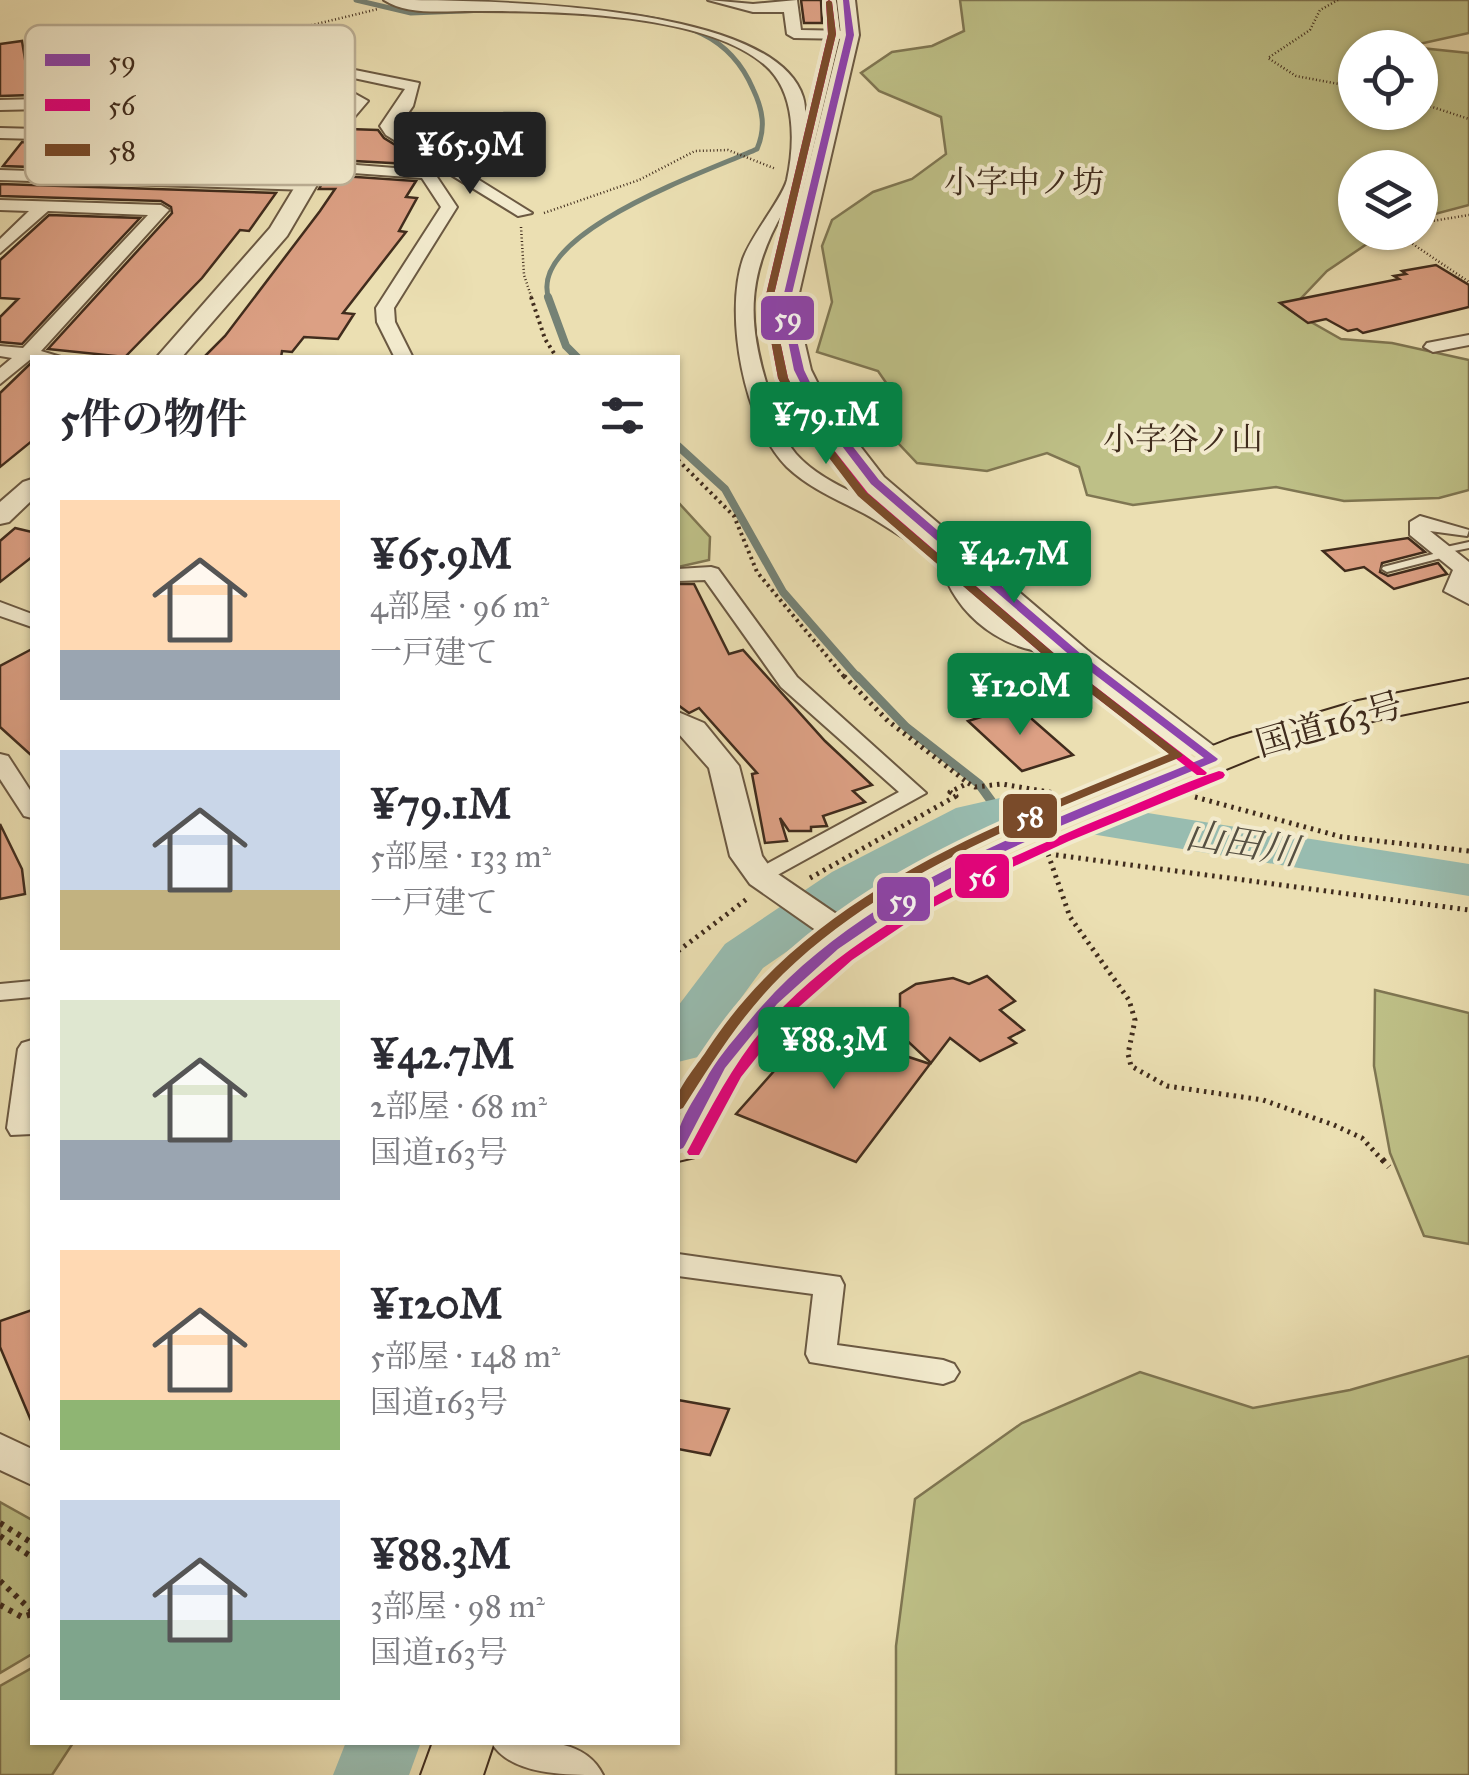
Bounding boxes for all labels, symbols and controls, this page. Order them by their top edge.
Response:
legend [25,25,355,185]
map controls [1338,30,1438,250]
button: locate [1338,30,1438,130]
text: 59 [108,43,136,78]
text: 56 [108,88,137,123]
pin: ¥65.9M [389,112,551,197]
text: ¥65.9M [416,125,524,164]
text: 58 [108,133,136,168]
button: layers [1338,150,1438,250]
district label: 小字中ノ坊 [944,163,1104,202]
line badge: 59 [759,294,816,342]
text: 59 [774,300,802,335]
pin: ¥79.1M [745,382,907,467]
icon: filters [595,388,650,443]
text: 5件の物件 [60,393,248,445]
text: ¥79.1M [772,395,880,434]
district label: 小字谷ノ山 [1103,420,1263,459]
pin: ¥42.7M [933,521,1095,606]
text: ¥65.9M [370,528,512,580]
text: ¥42.7M [959,534,1069,573]
icon: home [140,540,260,660]
text: 4部屋 · 96 m² [370,587,549,626]
text: 一戸建て [370,633,498,672]
pin: ¥120M [950,653,1090,738]
text: ¥120M [969,666,1071,705]
street label: 国道163号 [1251,683,1407,766]
text: ¥79.1M [370,778,511,830]
icon: home [140,790,260,910]
line badge: 58 [1001,792,1059,840]
text: 58 [1016,799,1044,834]
water label: 山田川 [1182,811,1306,875]
text: 5部屋 · 133 m² [370,837,551,876]
line badge: 56 [953,852,1011,900]
text: 56 [968,859,997,894]
line badge: 59 [875,875,932,923]
text: 59 [889,882,917,917]
text: 一戸建て [370,883,498,922]
pin: ¥88.3M [753,1007,915,1092]
text: ¥88.3M [780,1020,888,1059]
text: ¥42.7M [370,1028,514,1080]
icon: home [140,1040,260,1160]
text: 2部屋 · 68 m² [370,1087,547,1126]
text: 国道163号 [370,1133,508,1172]
text: ¥120M [370,1278,503,1330]
icon: home [140,1290,260,1410]
text: 5部屋 · 148 m² [370,1337,560,1376]
text: 国道163号 [370,1383,508,1422]
text: ¥88.3M [370,1528,511,1580]
icon: home [140,1540,260,1660]
text: 3部屋 · 98 m² [370,1587,545,1626]
text: 国道163号 [370,1633,508,1672]

